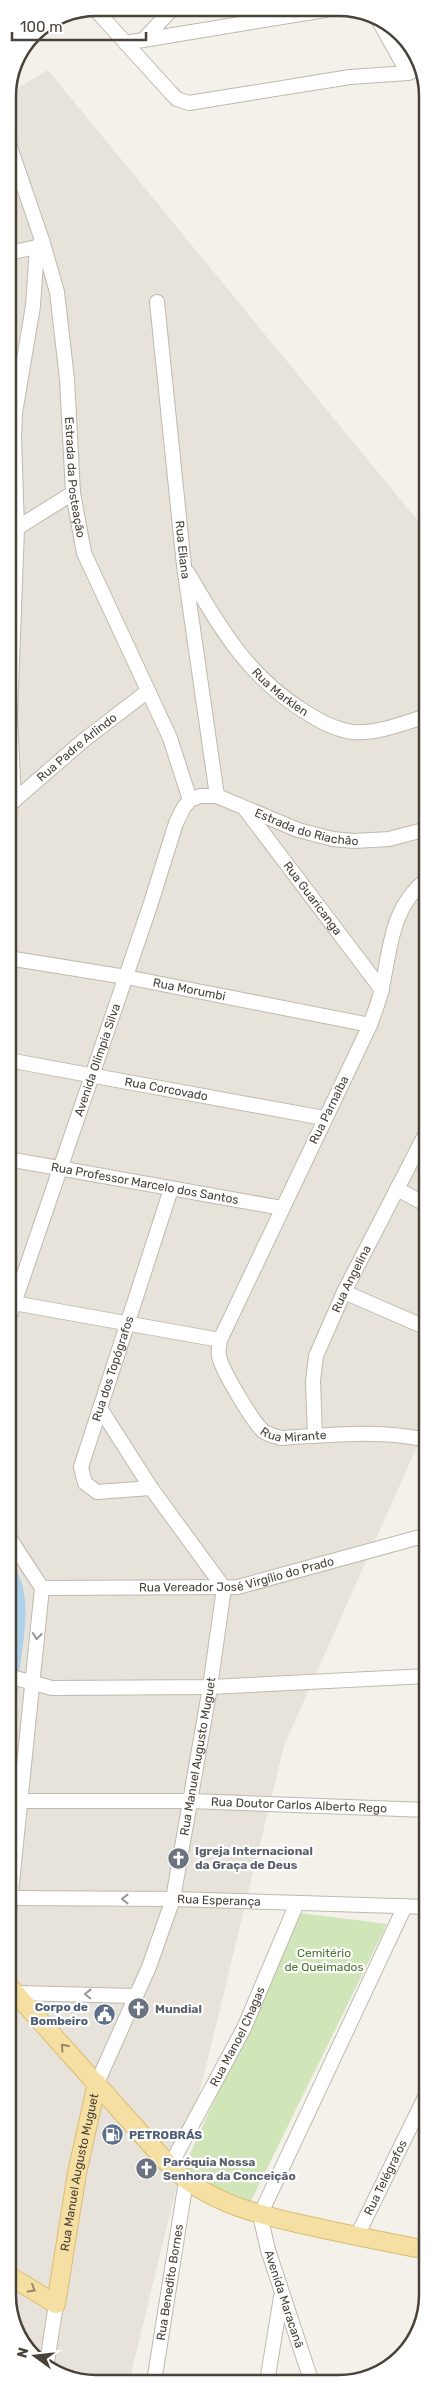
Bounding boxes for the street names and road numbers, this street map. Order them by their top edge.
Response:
street label: Estrada da Posteação [62,416,88,539]
street label: Rua Eliana [172,520,193,580]
street label: Rua Marklen [249,665,311,719]
street label: Rua Padre Arlindo [34,710,120,785]
street label: Estrada do Riachão [253,806,359,848]
street label: Rua Guaricanga [280,859,345,938]
street label: Rua Morumbi [152,975,227,1003]
street label: Avenida Olímpia Silva [72,1002,123,1118]
street label: Rua Parnaíba [306,1074,352,1146]
street label: Rua Corcovado [124,1075,209,1104]
street label: Rua Professor Marcelo dos Santos [50,1160,240,1207]
street label: Rua Angelina [329,1243,374,1315]
street label: Rua dos Topógrafos [89,1314,136,1423]
street label: Rua Mirante [258,1424,327,1445]
street label: Rua Vereador José Virgílio do Prado [139,1554,336,1595]
street label: Rua Manuel Augusto Muguet [177,1676,218,1837]
street label: Rua Doutor Carlos Alberto Rego [211,1795,387,1815]
street label: Rua Esperança [177,1892,261,1909]
street label: Rua Manoel Chagas [207,1985,268,2089]
street label: Rua Manuel Augusto Muguet [58,2092,102,2252]
street label: Rua Telégrafos [361,2138,410,2218]
street label: Rua Benedito Bornes [154,2223,186,2341]
street label: Avenida Maracanã [262,2248,306,2350]

